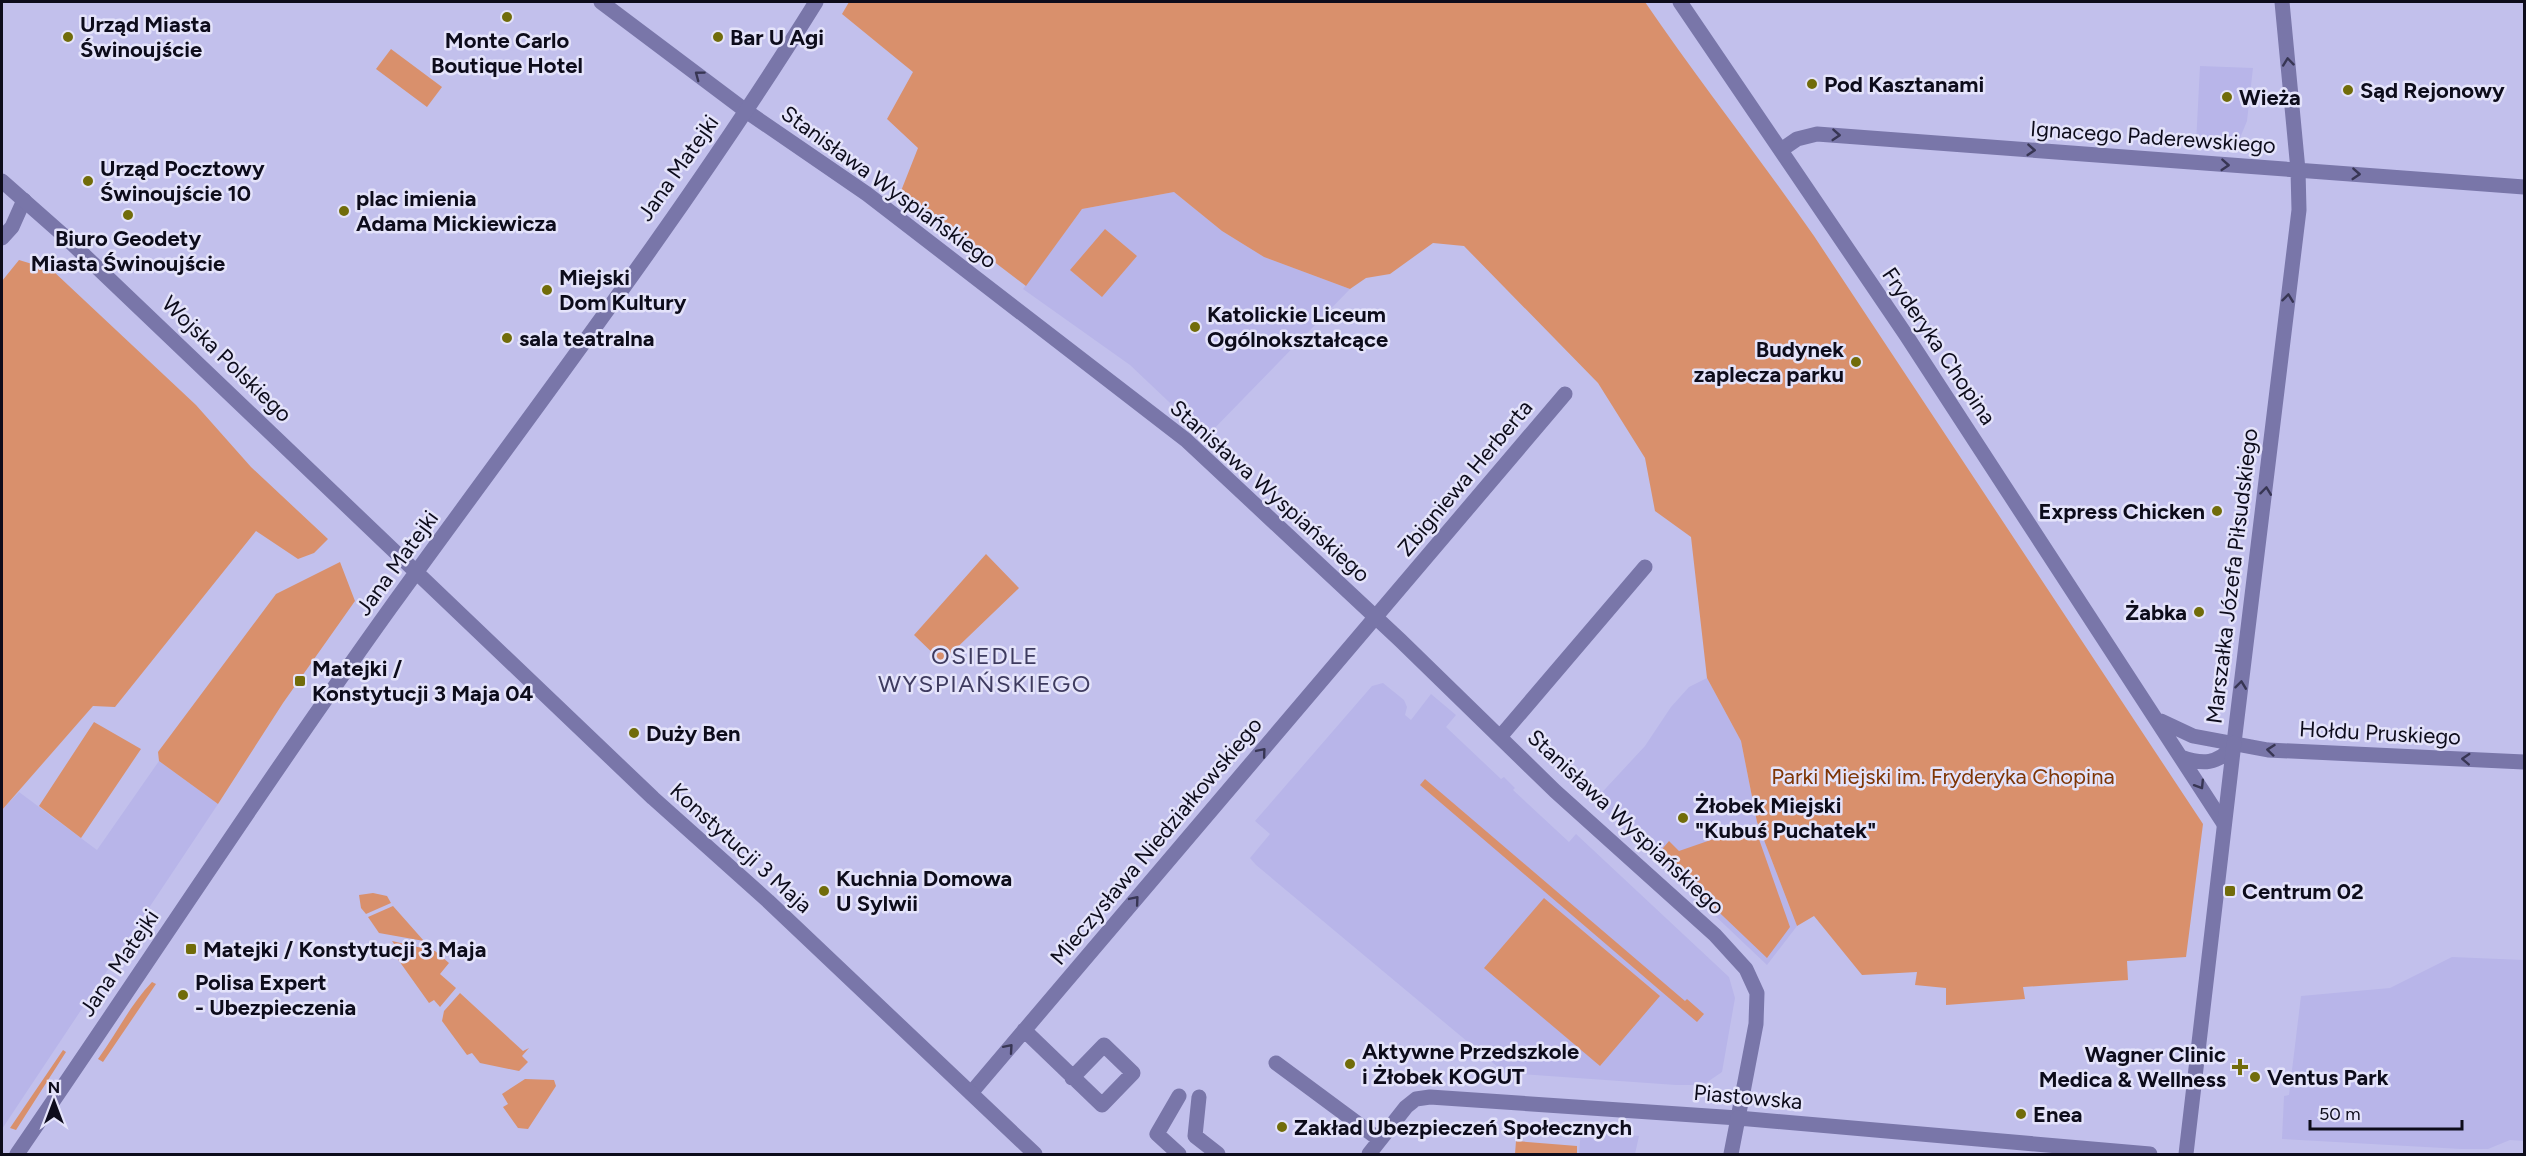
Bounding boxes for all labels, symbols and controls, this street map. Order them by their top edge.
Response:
marker: Monte Carlo Boutique Hotel [500,10,514,24]
place label: Urząd Miasta Świnoujście [80,11,211,63]
place label: Bar U Agi [730,24,824,51]
place label: Monte Carlo Boutique Hotel [431,27,583,79]
marker: Urząd Miasta Świnoujście [61,30,75,44]
marker: Bar U Agi [711,30,725,44]
one-way arrow [2283,57,2295,66]
place label: Pod Kasztanami [1824,71,1984,98]
one-way arrow [695,72,706,83]
marker: Pod Kasztanami [1805,77,1819,91]
place label: Sąd Rejonowy [2360,77,2505,104]
marker: Sąd Rejonowy [2341,83,2355,97]
place label: Wieża [2239,84,2301,111]
marker: Wieża [2220,90,2234,104]
street label: Stanisława Wyspiańskiego [776,100,1002,274]
street label: Jana Matejki [632,110,724,226]
street label: Ignacego Paderewskiego [2029,115,2277,159]
one-way arrow [1832,129,1841,142]
one-way arrow [2026,143,2035,156]
place label: Urząd Pocztowy Świnoujście 10 [100,155,265,207]
one-way arrow [2221,158,2230,171]
one-way arrow [2352,168,2361,181]
marker: Urząd Pocztowy Świnoujście 10 [81,174,95,188]
place label: plac imienia Adama Mickiewicza [356,185,557,237]
marker: plac imienia Adama Mickiewicza [337,204,351,218]
marker: Biuro Geodety Miasta Świnoujście [121,208,135,222]
place label: Biuro Geodety Miasta Świnoujście [31,225,225,277]
street label: Fryderyka Chopina [1876,262,2002,430]
place label: Miejski Dom Kultury [559,264,687,316]
marker: Miejski Dom Kultury [540,283,554,297]
street label: Wojska Polskiego [156,290,298,428]
one-way arrow [2282,293,2294,302]
place label: Katolickie Liceum Ogólnokształcące [1207,301,1388,353]
marker: Katolickie Liceum Ogólnokształcące [1188,320,1202,334]
place label: sala teatralna [519,325,654,352]
marker: sala teatralna [500,331,514,345]
place label: Budynek zaplecza parku [1694,336,1844,388]
marker: Budynek zaplecza parku [1849,355,1863,369]
street label: Stanisława Wyspiańskiego [1164,394,1376,588]
street label: Zbigniewa Herberta [1392,394,1538,562]
street label: Marszałka Józefa Piłsudskiego [2200,427,2264,725]
one-way arrow [2259,487,2271,496]
place label: Express Chicken [2039,498,2205,525]
marker: Express Chicken [2210,504,2224,518]
street label: Jana Matejki [350,505,444,621]
place label: Żabka [2125,599,2187,626]
marker: Żabka [2192,605,2206,619]
district label: OSIEDLE WYSPIAŃSKIEGO [878,641,1092,698]
place label: Matejki / Konstytucji 3 Maja 04 [312,655,533,707]
marker: Matejki / Konstytucji 3 Maja 04 [293,674,307,688]
one-way arrow [2235,680,2247,689]
street label: Mieczysława Niedziałkowskiego [1044,712,1268,970]
street label: Hołdu Pruskiego [2298,715,2462,751]
place label: Duży Ben [646,720,740,747]
street label: Stanisława Wyspiańskiego [1522,724,1730,920]
marker: Duży Ben [627,726,641,740]
one-way arrow [2267,744,2276,757]
one-way arrow [1255,748,1266,759]
one-way arrow [2462,753,2471,766]
park label: Parki Miejski im. Fryderyka Chopina [1771,763,2115,790]
street label: Konstytucji 3 Maja [664,777,818,919]
one-way arrow [2192,779,2204,789]
place label: Żłobek Miejski "Kubuś Puchatek" [1695,792,1876,844]
marker: Żłobek Miejski "Kubuś Puchatek" [1676,811,1690,825]
place label: Kuchnia Domowa U Sylwii [836,865,1012,917]
place label: Centrum 02 [2242,878,2364,905]
marker: Kuchnia Domowa U Sylwii [817,884,831,898]
marker: Centrum 02 [2223,884,2237,898]
one-way arrow [1128,896,1139,907]
street label: Jana Matejki [73,904,165,1022]
place label: Matejki / Konstytucji 3 Maja [203,936,486,963]
marker: Matejki / Konstytucji 3 Maja [184,942,198,956]
place label: Polisa Expert - Ubezpieczenia [195,969,356,1021]
marker: Polisa Expert - Ubezpieczenia [176,988,190,1002]
place label: Aktywne Przedszkole i Żłobek KOGUT [1362,1038,1579,1090]
place label: Wagner Clinic Medica & Wellness [2039,1041,2226,1093]
one-way arrow [1002,1045,1013,1055]
marker: Aktywne Przedszkole i Żłobek KOGUT [1343,1057,1357,1071]
marker: Wagner Clinic Medica & Wellness [2231,1058,2249,1076]
place label: Ventus Park [2267,1064,2389,1091]
marker: Ventus Park [2248,1070,2262,1084]
north arrow [24,1072,84,1132]
text: N [48,1078,60,1097]
street label: Piastowska [1692,1079,1804,1115]
scale bar [2310,1093,2462,1131]
place label: Enea [2033,1101,2082,1128]
text: 50 m [2319,1103,2361,1125]
marker: Enea [2014,1107,2028,1121]
place label: Zakład Ubezpieczeń Społecznych [1294,1114,1632,1141]
marker: Zakład Ubezpieczeń Społecznych [1275,1120,1289,1134]

